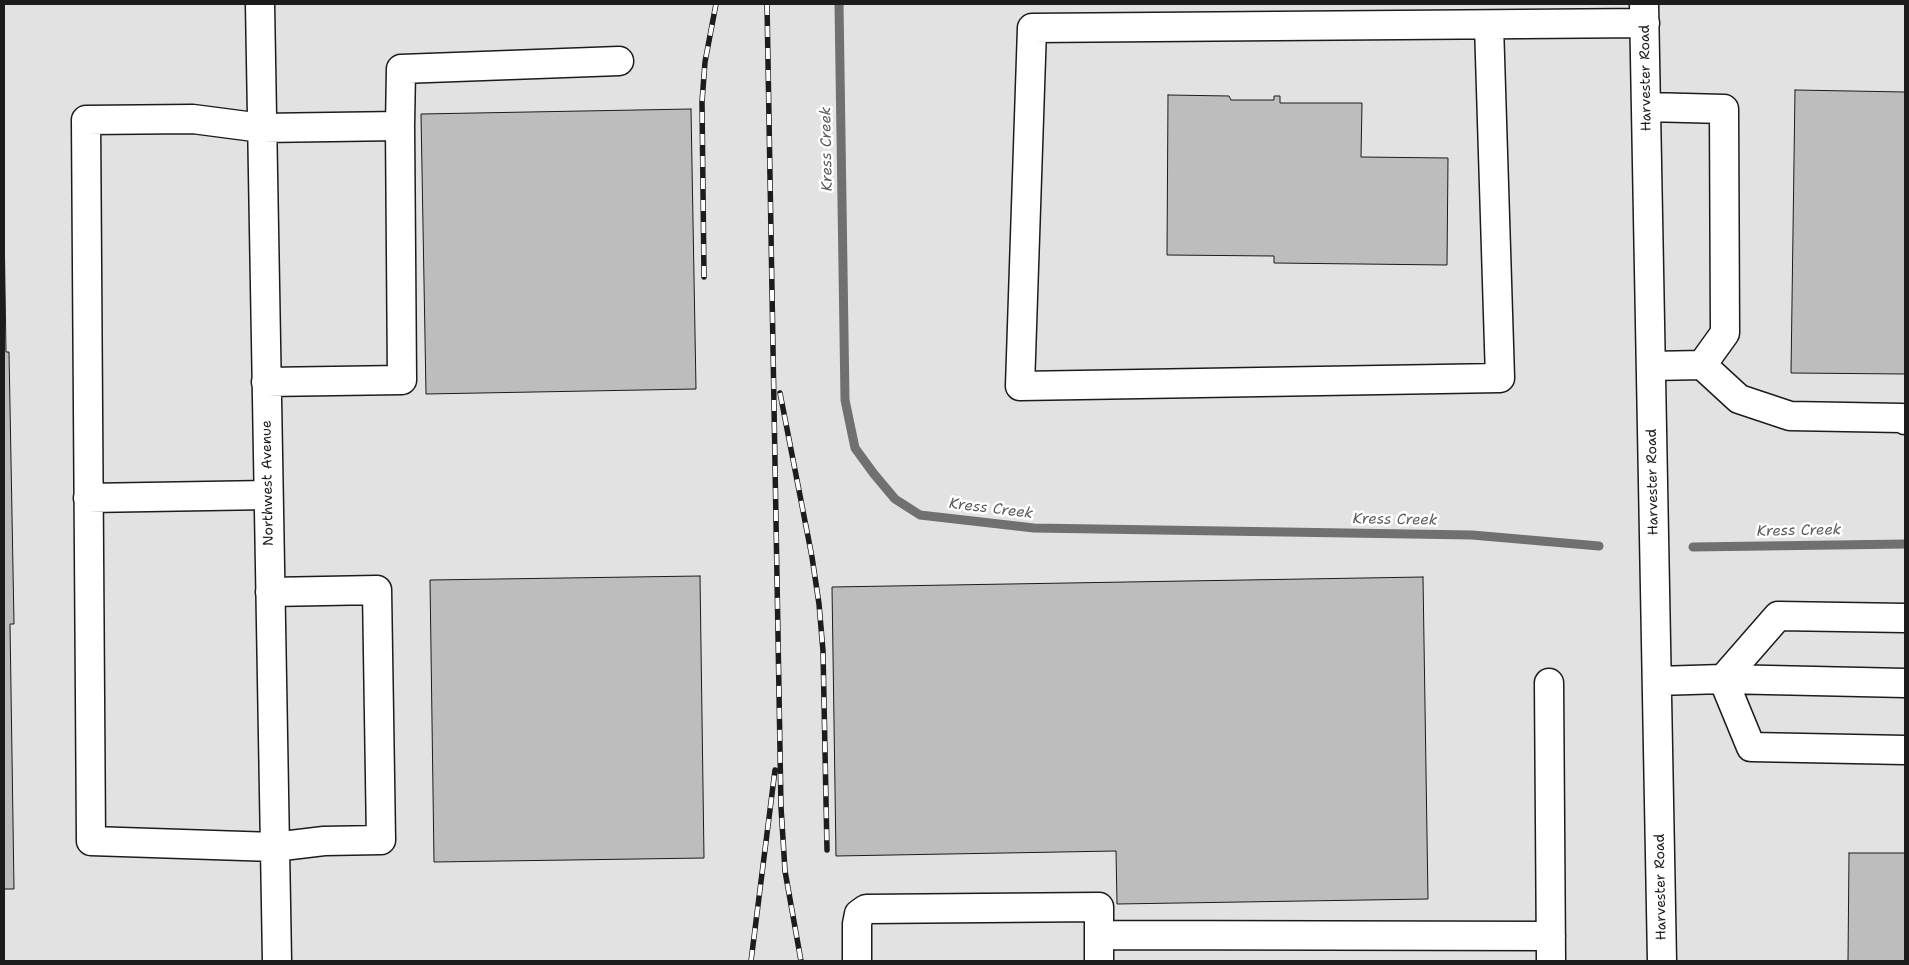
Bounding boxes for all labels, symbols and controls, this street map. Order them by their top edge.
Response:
street label: Harvester Road [1637,25,1655,131]
water label: Kress Creek [817,106,837,192]
street label: Northwest Avenue [259,420,277,546]
street label: Harvester Road [1644,429,1662,535]
water label: Kress Creek [948,495,1034,523]
water label: Kress Creek [1352,510,1438,530]
water label: Kress Creek [1756,521,1842,541]
street label: Harvester Road [1652,834,1670,940]

